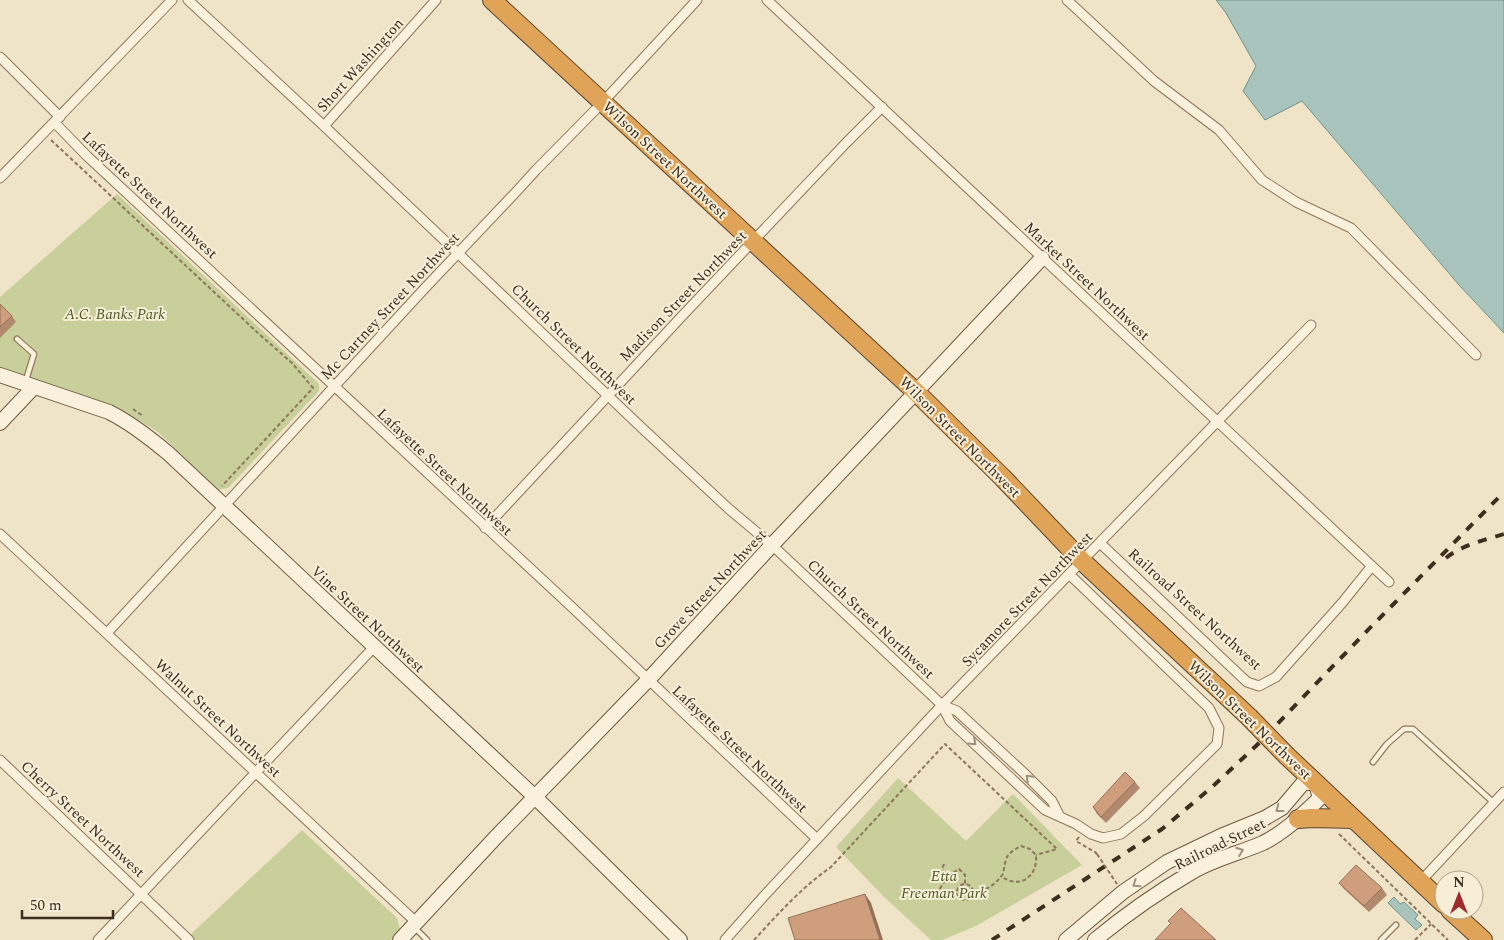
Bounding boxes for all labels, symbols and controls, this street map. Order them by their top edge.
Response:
street label: Short Washington [312,13,409,118]
street label: Wilson Street Northwest [597,96,732,225]
street label: Lafayette Street Northwest [77,126,223,265]
street label: Market Street Northwest [1018,217,1155,346]
street label: Madison Street Northwest [614,225,752,367]
street label: Mc Cartney Street Northwest [315,227,465,386]
street label: Church Street Northwest [506,278,642,411]
park label: A.C. Banks Park [64,303,165,326]
street label: Wilson Street Northwest [894,371,1026,503]
street label: Lafayette Street Northwest [372,403,518,542]
street label: Grove Street Northwest [648,524,772,655]
street label: Sycamore Street Northwest [956,526,1099,673]
street label: Railroad Street Northwest [1123,543,1267,676]
street label: Church Street Northwest [802,554,940,685]
street label: Vine Street Northwest [305,560,430,679]
street label: Walnut Street Northwest [149,654,286,783]
street label: Wilson Street Northwest [1183,655,1317,786]
street label: Lafayette Street Northwest [667,680,813,819]
one-way arrow [967,736,976,745]
street label: Cherry Street Northwest [15,755,150,883]
one-way arrow [1025,775,1034,784]
one-way arrow [1276,803,1285,811]
street label: Railroad Street [1170,812,1270,877]
one-way arrow [1235,847,1244,857]
park label: Etta Freeman Park [901,865,987,905]
north arrow [1434,870,1484,920]
text: N [1453,872,1465,893]
one-way arrow [1132,878,1141,887]
scale bar [22,888,114,920]
text: 50 m [30,894,62,917]

